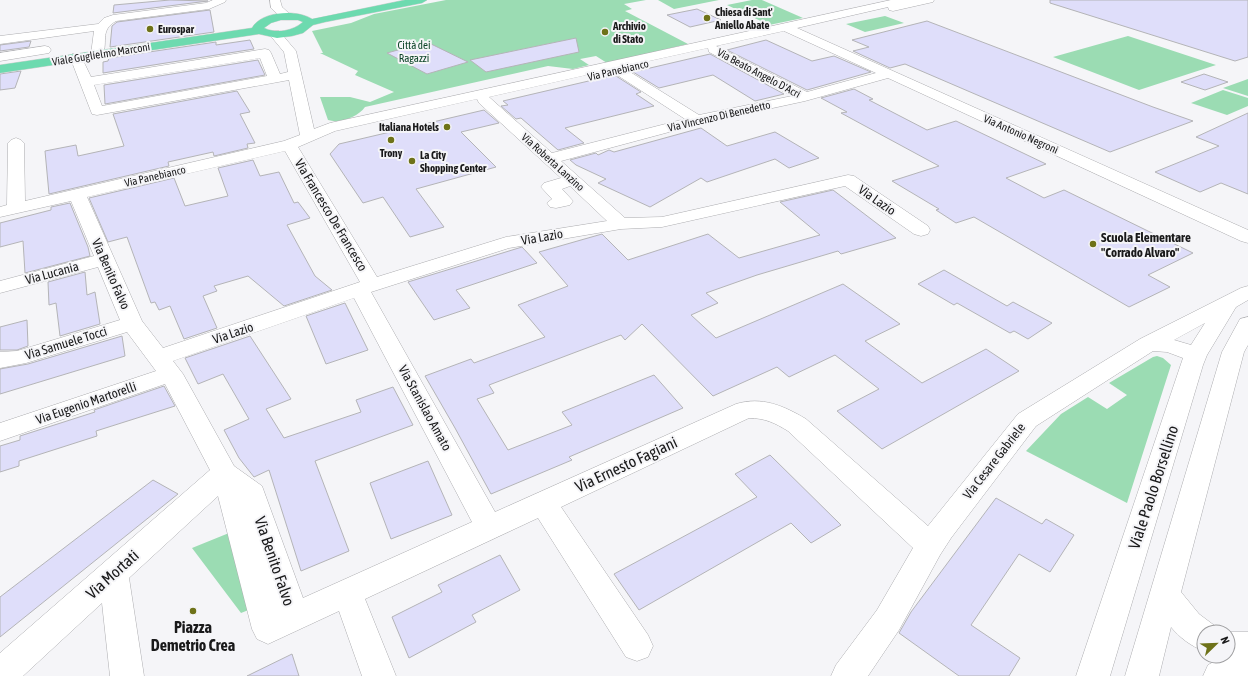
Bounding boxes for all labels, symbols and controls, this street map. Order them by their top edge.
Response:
place label: Chiesa di Sant' Aniello Abate [714,6,773,31]
marker: Chiesa di Sant' Aniello Abate [702,13,712,23]
place label: Archivio di Stato [612,20,646,45]
place label: Eurospar [158,23,195,35]
marker: Eurospar [145,24,155,34]
marker: Archivio di Stato [600,27,610,37]
park label: Città dei Ragazzi [397,39,431,64]
street label: Viale Guglielmo Marconi [51,40,151,68]
street label: Via Beato Angelo D'Acri [715,46,803,100]
street label: Via Panebianco [586,57,650,83]
street label: Via Vincenzo Di Benedetto [666,98,772,134]
street label: Via Antonio Negroni [982,112,1060,156]
place label: Italiana Hotels [379,121,439,133]
marker: Italiana Hotels [442,122,452,132]
street label: Via Roberta Lanzino [519,131,587,193]
marker: Trony [386,135,396,145]
place label: Trony [380,147,403,159]
place label: La City Shopping Center [420,149,487,174]
street label: Via Francesco De Francesco [292,156,370,274]
marker: La City Shopping Center [407,156,417,166]
street label: Via Panebianco [123,163,187,189]
street label: Via Lazio [855,182,899,218]
street label: Via Lazio [520,226,564,248]
place label: Scuola Elementare "Corrado Alvaro" [1101,230,1191,260]
street label: Via Benito Falvo [89,236,133,312]
marker: Scuola Elementare "Corrado Alvaro" [1088,239,1098,249]
street label: Via Lucania [24,259,80,287]
street label: Via Lazio [211,319,255,347]
street label: Via Samuele Tocci [23,323,109,363]
street label: Via Stanislao Amato [395,363,455,453]
street label: Via Eugenio Martorelli [34,379,138,427]
street label: Via Cesare Gabriele [960,420,1028,502]
street label: Viale Paolo Borsellino [1125,423,1181,551]
street label: Via Ernesto Fagiani [572,432,680,496]
street label: Via Benito Falvo [251,514,299,608]
street label: Via Mortati [82,546,142,602]
marker: Piazza Demetrio Crea [188,606,198,616]
place label: Piazza Demetrio Crea [151,618,235,654]
north arrow [1196,624,1236,664]
text: N [1218,635,1232,645]

